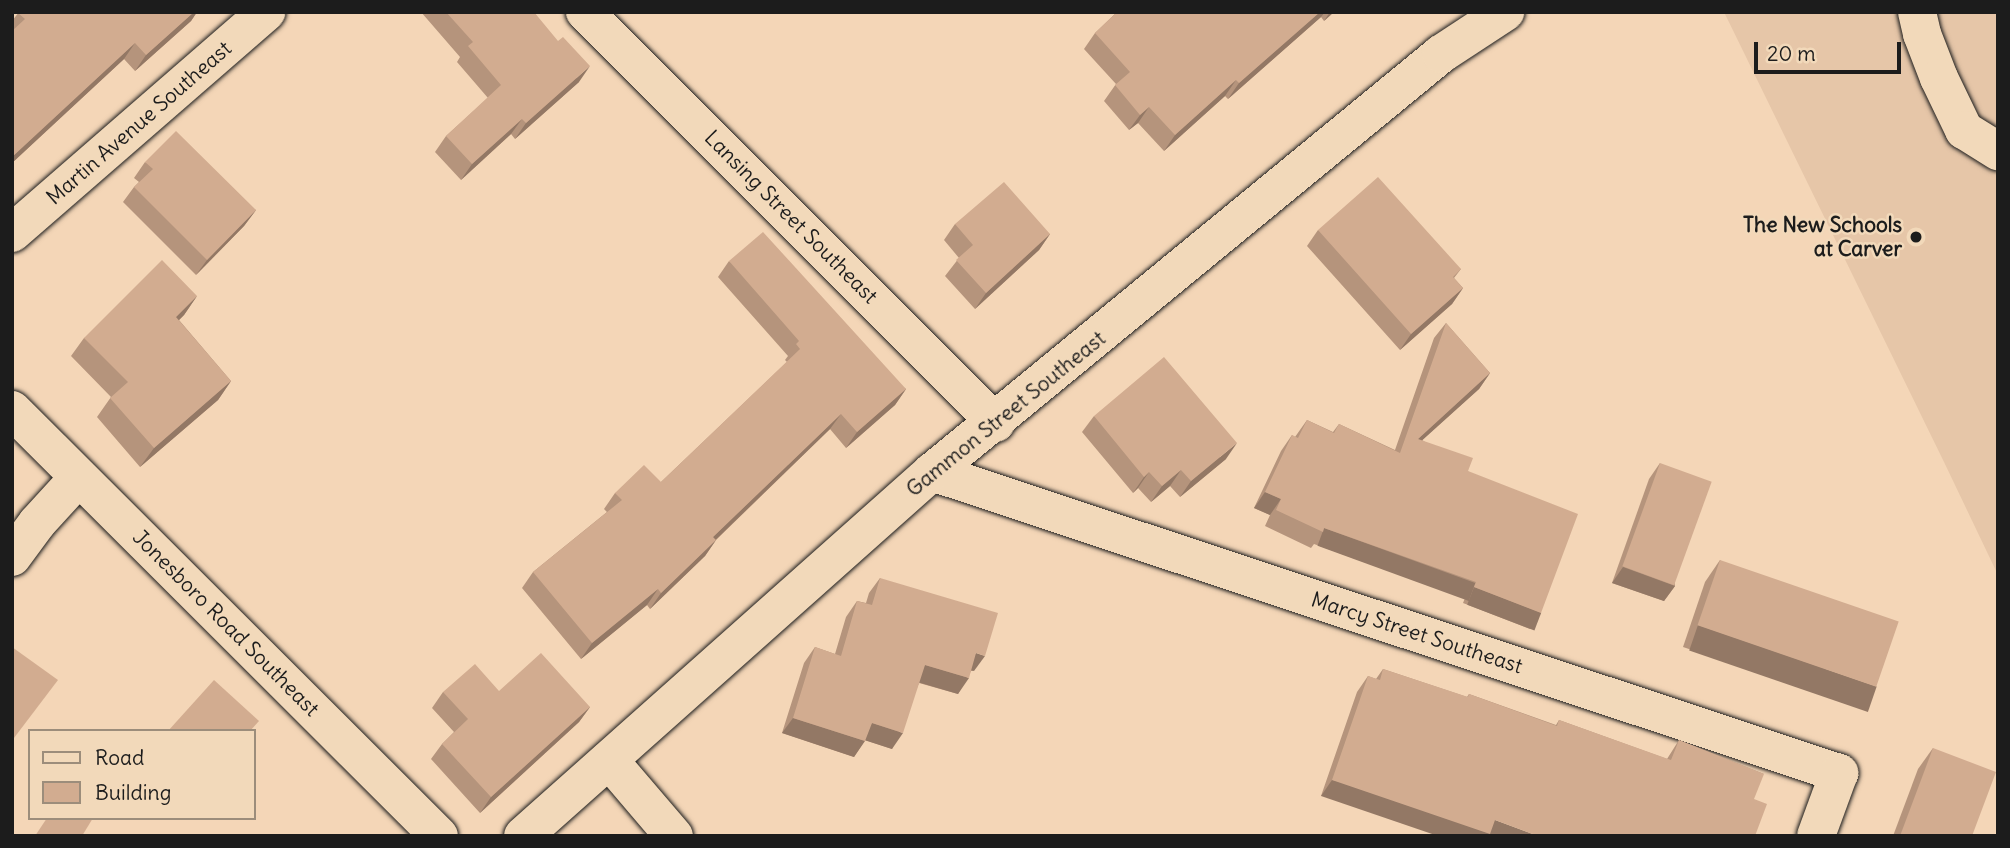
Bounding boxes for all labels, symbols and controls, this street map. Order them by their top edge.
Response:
scale bar [1758,28,1905,72]
street label: Martin Avenue Southeast [41,36,237,210]
text: 20 m [1767,40,1816,67]
street label: Lansing Street Southeast [699,125,883,309]
place label: The New Schools at Carver [1743,212,1902,262]
marker: The New Schools at Carver [1908,229,1924,245]
street label: Gammon Street Southeast [901,326,1111,502]
street label: Jonesboro Road Southeast [128,525,324,721]
street label: Marcy Street Southeast [1308,587,1526,679]
legend [28,729,256,820]
text: Road [95,744,144,771]
text: Building [95,779,171,806]

